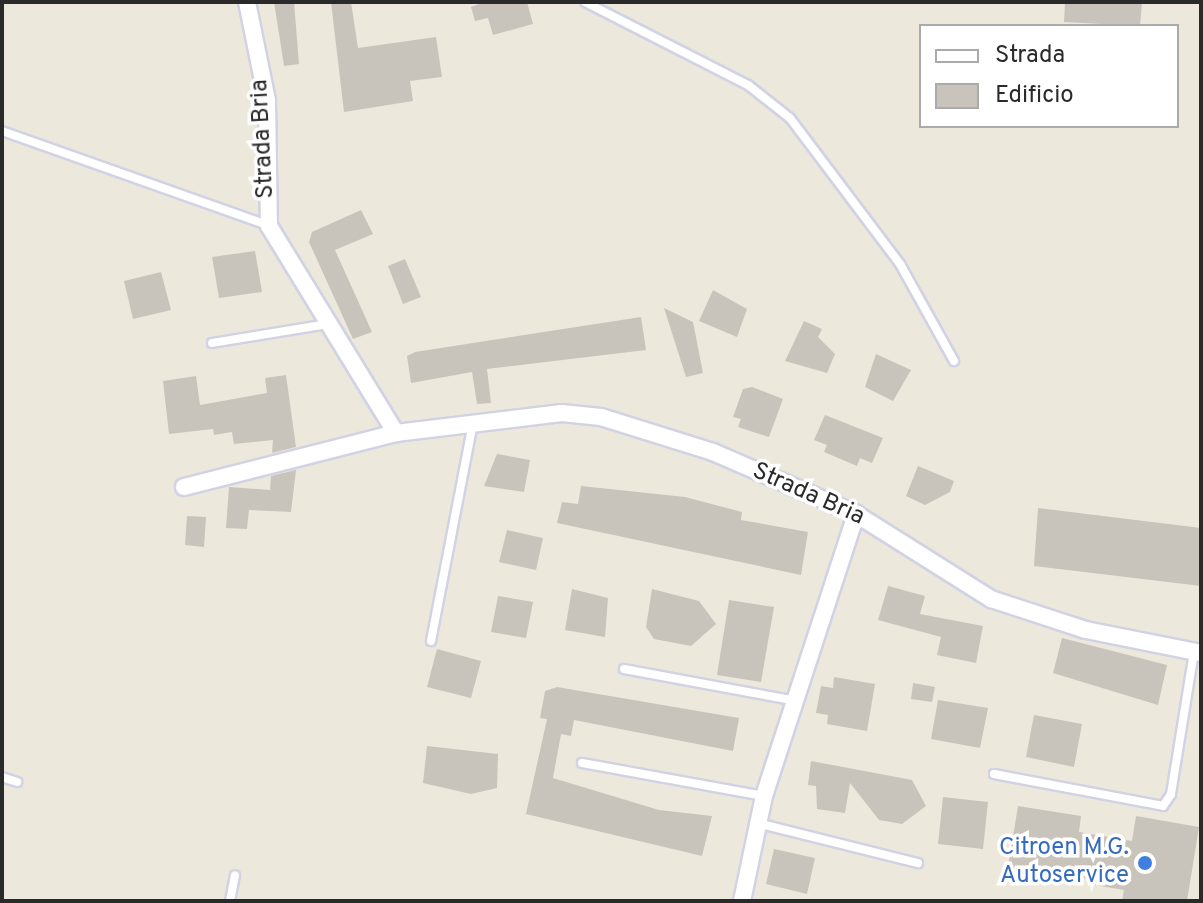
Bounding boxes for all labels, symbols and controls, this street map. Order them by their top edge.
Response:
legend [919,24,1179,128]
text: Strada [995,41,1065,71]
street label: Strada Bria [246,79,282,199]
text: Edificio [995,81,1074,111]
street label: Strada Bria [748,458,868,532]
place label: Citroen M.G. Autoservice [999,835,1129,891]
marker: Citroen M.G. Autoservice [1136,854,1154,872]

